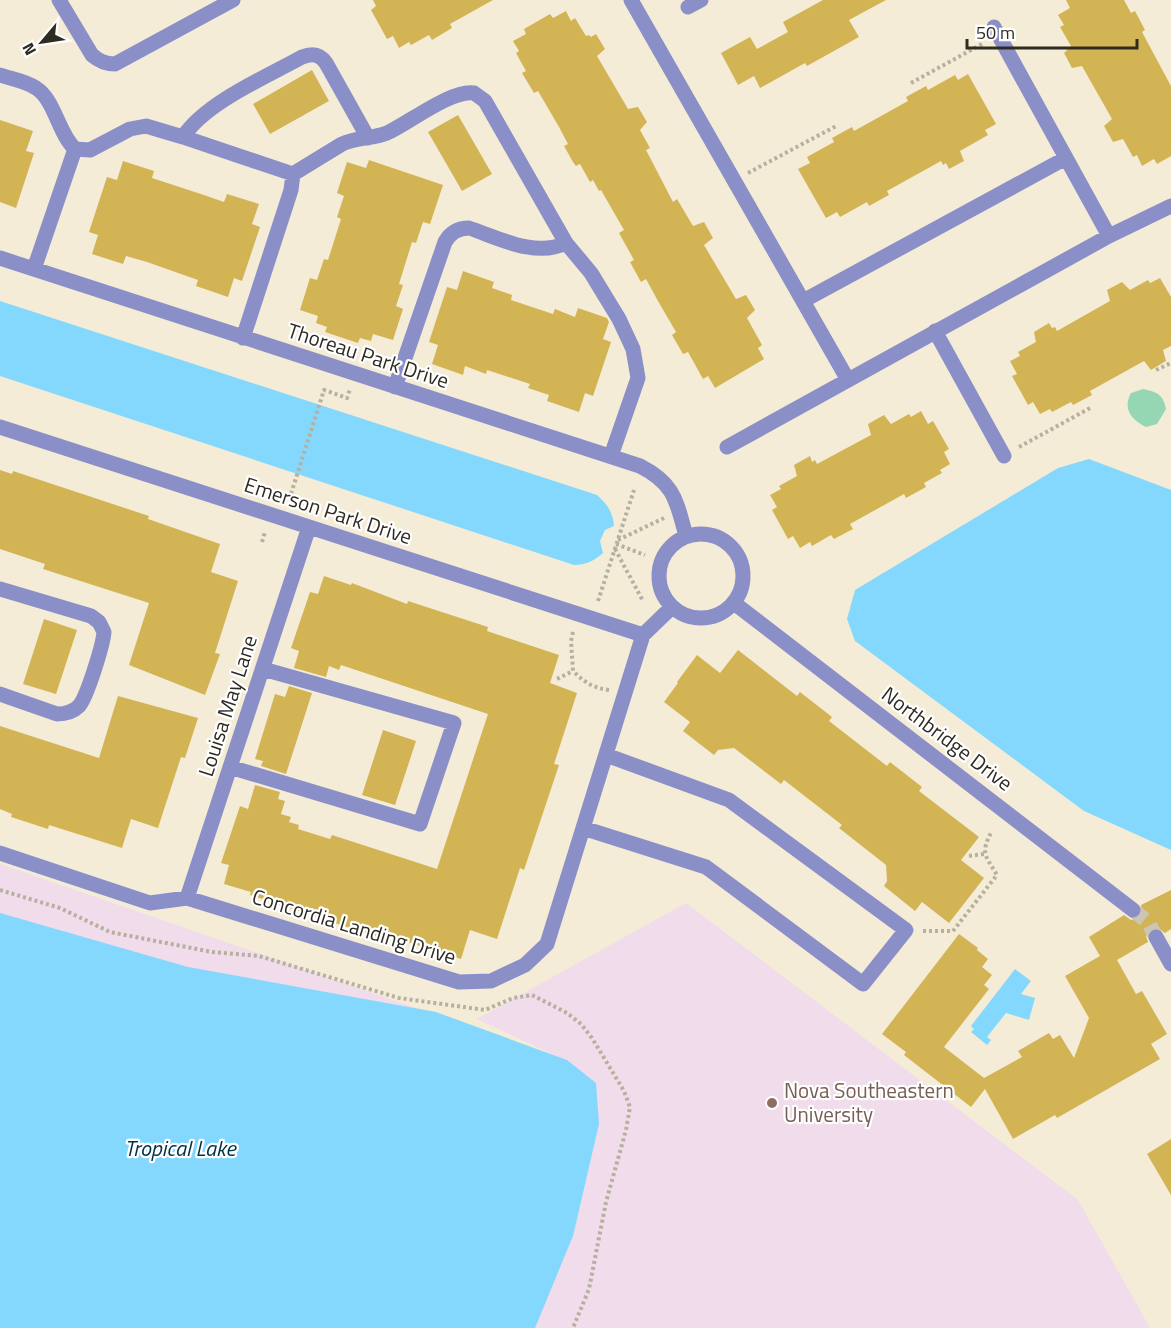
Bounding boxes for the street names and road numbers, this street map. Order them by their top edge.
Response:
street label: Thoreau Park Drive [283,314,453,396]
street label: Emerson Park Drive [240,468,416,552]
street label: Louisa May Lane [189,631,265,781]
street label: Northbridge Drive [875,678,1020,798]
street label: Concordia Landing Drive [248,880,460,972]

